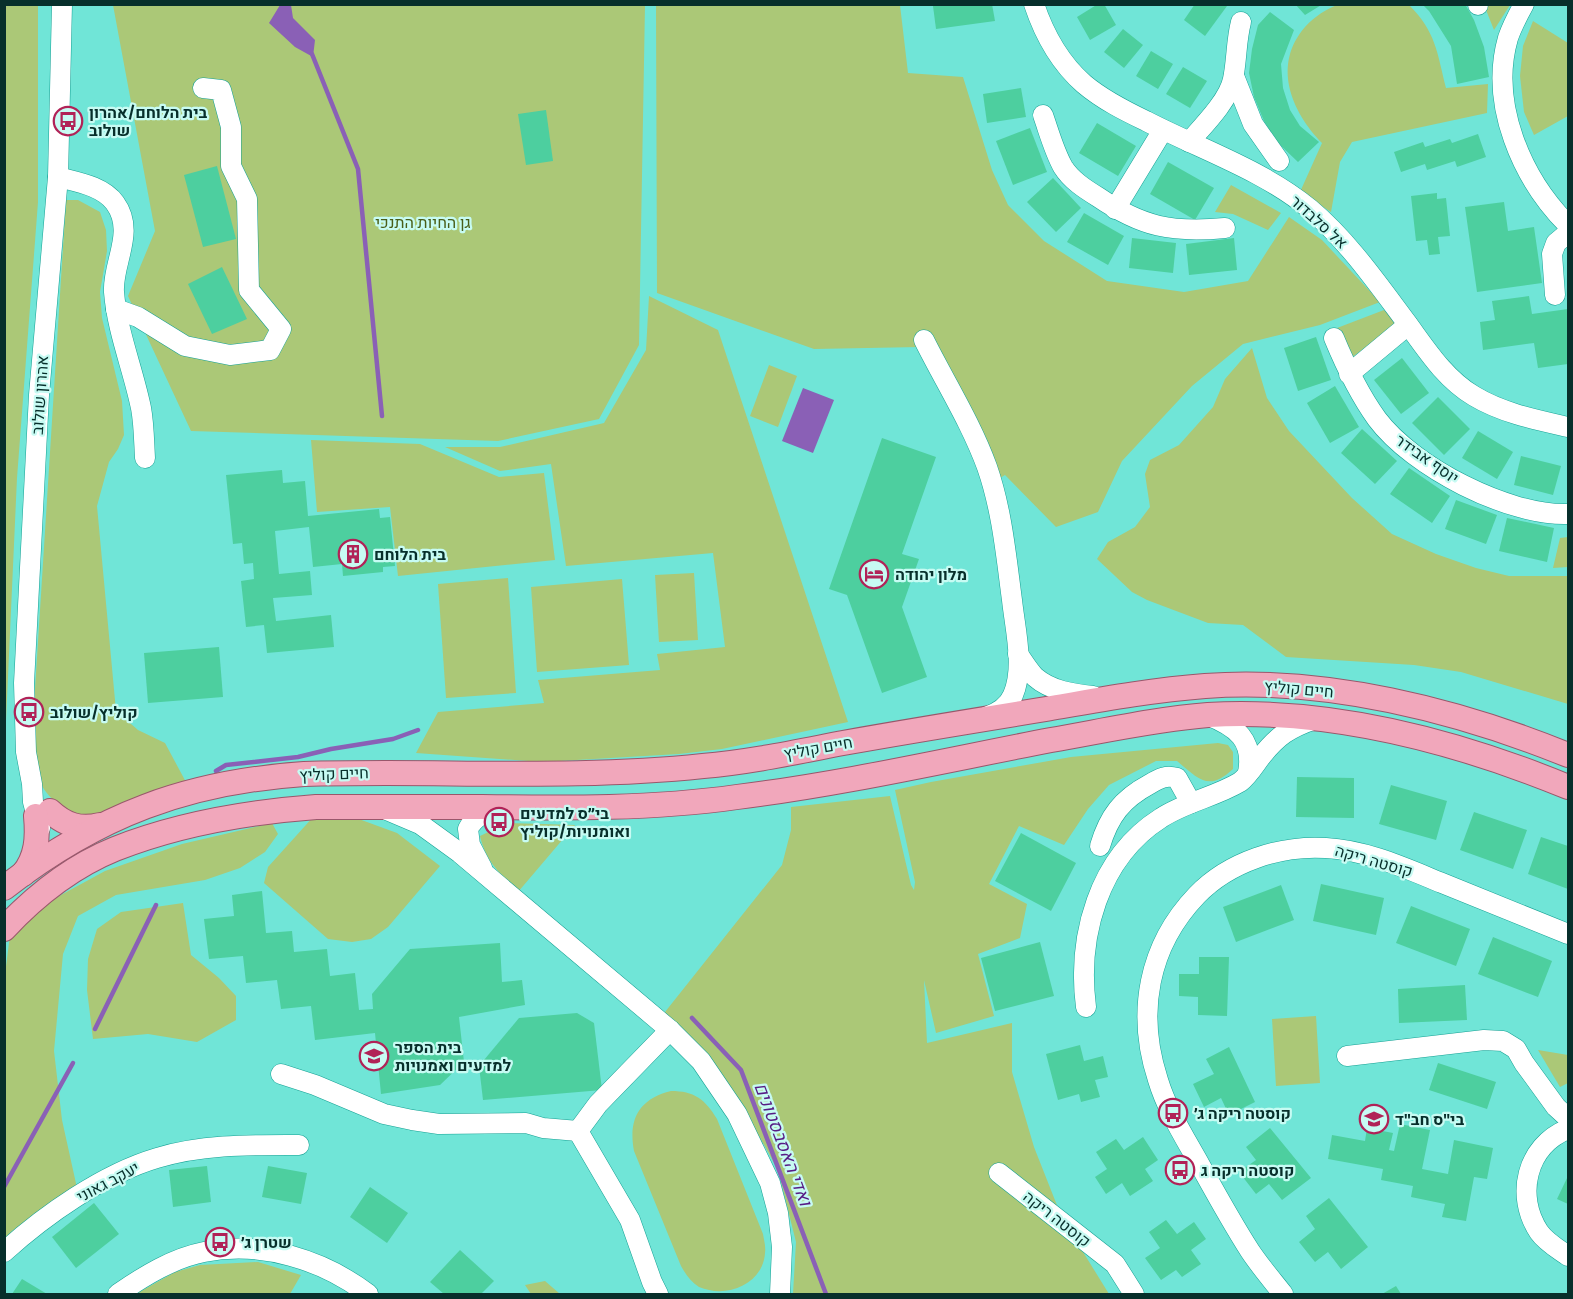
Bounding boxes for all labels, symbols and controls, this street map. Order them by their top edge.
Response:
place label: בית הלוחם/אהרון שולוב [89,103,208,140]
bus stop icon: בית הלוחם/אהרון שולוב [52,105,84,137]
street label: אל סלבדור [1287,192,1351,252]
park label: גן החיות התנכי [375,213,471,232]
street label: אהרון שולוב [28,355,52,435]
street label: יוסף אבידר [1392,430,1462,488]
building icon: בית הלוחם [337,538,369,570]
place label: בית הלוחם [374,545,446,564]
hotel icon: מלון יהודה [858,558,890,590]
place label: מלון יהודה [895,565,967,584]
street label: חיים קוליץ [1264,677,1334,701]
bus stop icon: קוליץ/שולוב [13,696,45,728]
place label: קוליץ/שולוב [50,703,138,722]
street label: חיים קוליץ [782,733,854,763]
street label: חיים קוליץ [299,763,369,785]
place label: בי״ס למדעים ואומנויות/קוליץ [520,804,630,841]
bus stop icon: בי״ס למדעים ואומנויות/קוליץ [483,806,515,838]
street label: קוסטה ריקה [1333,841,1415,881]
place label: בית הספר למדעים ואמנויות [395,1038,511,1075]
school or university icon: בית הספר למדעים ואמנויות [358,1040,390,1072]
water label: ואדי האסבסטונים [749,1079,817,1210]
bus stop icon: קוסטה ריקה ג׳ [1157,1097,1189,1129]
school or university icon: בי"ס חב"ד [1358,1103,1390,1135]
place label: קוסטה ריקה ג׳ [1194,1104,1291,1123]
place label: בי"ס חב"ד [1395,1110,1464,1129]
bus stop icon: קוסטה ריקה ג [1164,1154,1196,1186]
street label: יעקב גאוני [74,1158,142,1206]
place label: קוסטה ריקה ג [1201,1161,1294,1180]
street label: קוסטה ריקה [1020,1187,1094,1251]
bus stop icon: שטרן ג׳ [204,1226,236,1258]
place label: שטרן ג׳ [241,1233,292,1252]

